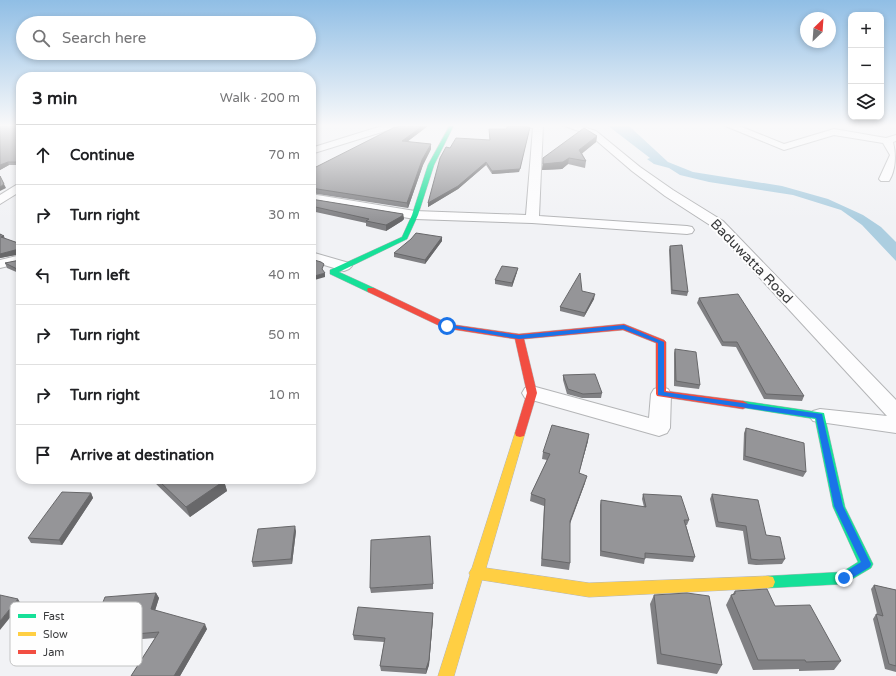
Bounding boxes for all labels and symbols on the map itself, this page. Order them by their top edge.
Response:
north arrow [800,12,836,48]
street label: Baduwatta Road [707,216,796,307]
route start [438,317,456,335]
route end [835,569,853,587]
legend [10,602,142,666]
text: Fast [43,610,64,623]
text: Slow [43,628,68,641]
text: Jam [43,646,64,659]

